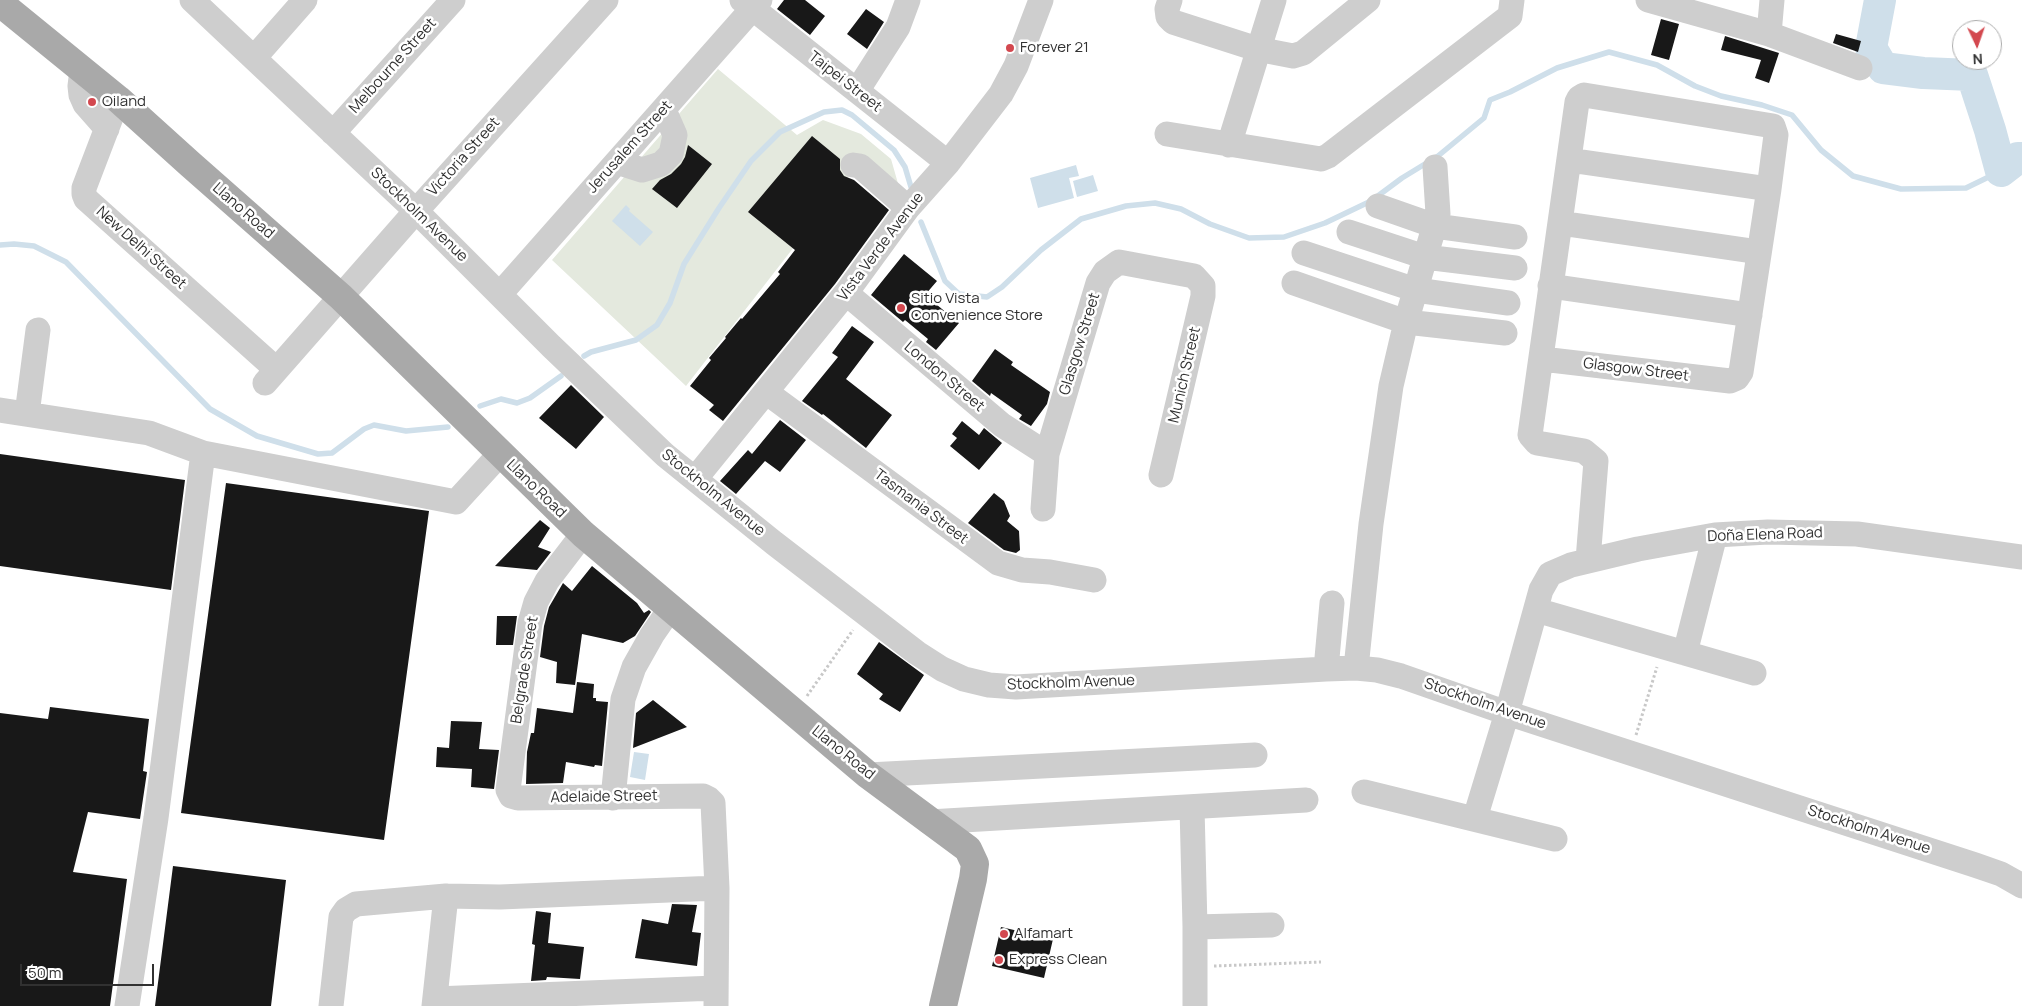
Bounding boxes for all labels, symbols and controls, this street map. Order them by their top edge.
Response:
street label: Melbourne Street [346,15,440,117]
north arrow [1952,20,2002,70]
place label: Forever 21 [1020,39,1089,57]
marker: Forever 21 [1004,42,1016,54]
street label: Taipei Street [805,48,885,116]
text: N [1972,50,1983,69]
place label: Oiland [102,93,146,111]
marker: Oiland [86,96,98,108]
street label: Jerusalem Street [584,97,676,197]
street label: Victoria Street [424,114,504,200]
street label: Stockholm Avenue [367,164,471,266]
street label: Llano Road [209,179,277,243]
street label: Vista Verde Avenue [834,189,928,305]
street label: New Delhi Street [92,203,190,293]
place label: Sitio Vista Convenience Store [911,290,1043,325]
street label: Glasgow Street [1056,291,1104,397]
marker: Sitio Vista Convenience Store [895,302,907,314]
street label: Munich Street [1165,325,1205,425]
street label: London Street [900,338,988,416]
street label: Glasgow Street [1582,355,1690,385]
street label: Stockholm Avenue [658,446,768,540]
street label: Llano Road [502,456,570,522]
street label: Tasmania Street [870,466,972,548]
street label: Doña Elena Road [1707,524,1823,546]
street label: Belgrade Street [508,615,542,725]
street label: Stockholm Avenue [1007,672,1135,694]
street label: Stockholm Avenue [1422,675,1548,733]
street label: Llano Road [808,722,878,784]
street label: Adelaide Street [550,787,658,807]
street label: Stockholm Avenue [1805,802,1933,858]
place label: Alfamart [1014,925,1073,943]
marker: Alfamart [998,928,1010,940]
place label: Express Clean [1009,951,1107,969]
scale bar [22,954,156,986]
marker: Express Clean [993,954,1005,966]
text: 50 m [28,962,62,983]

